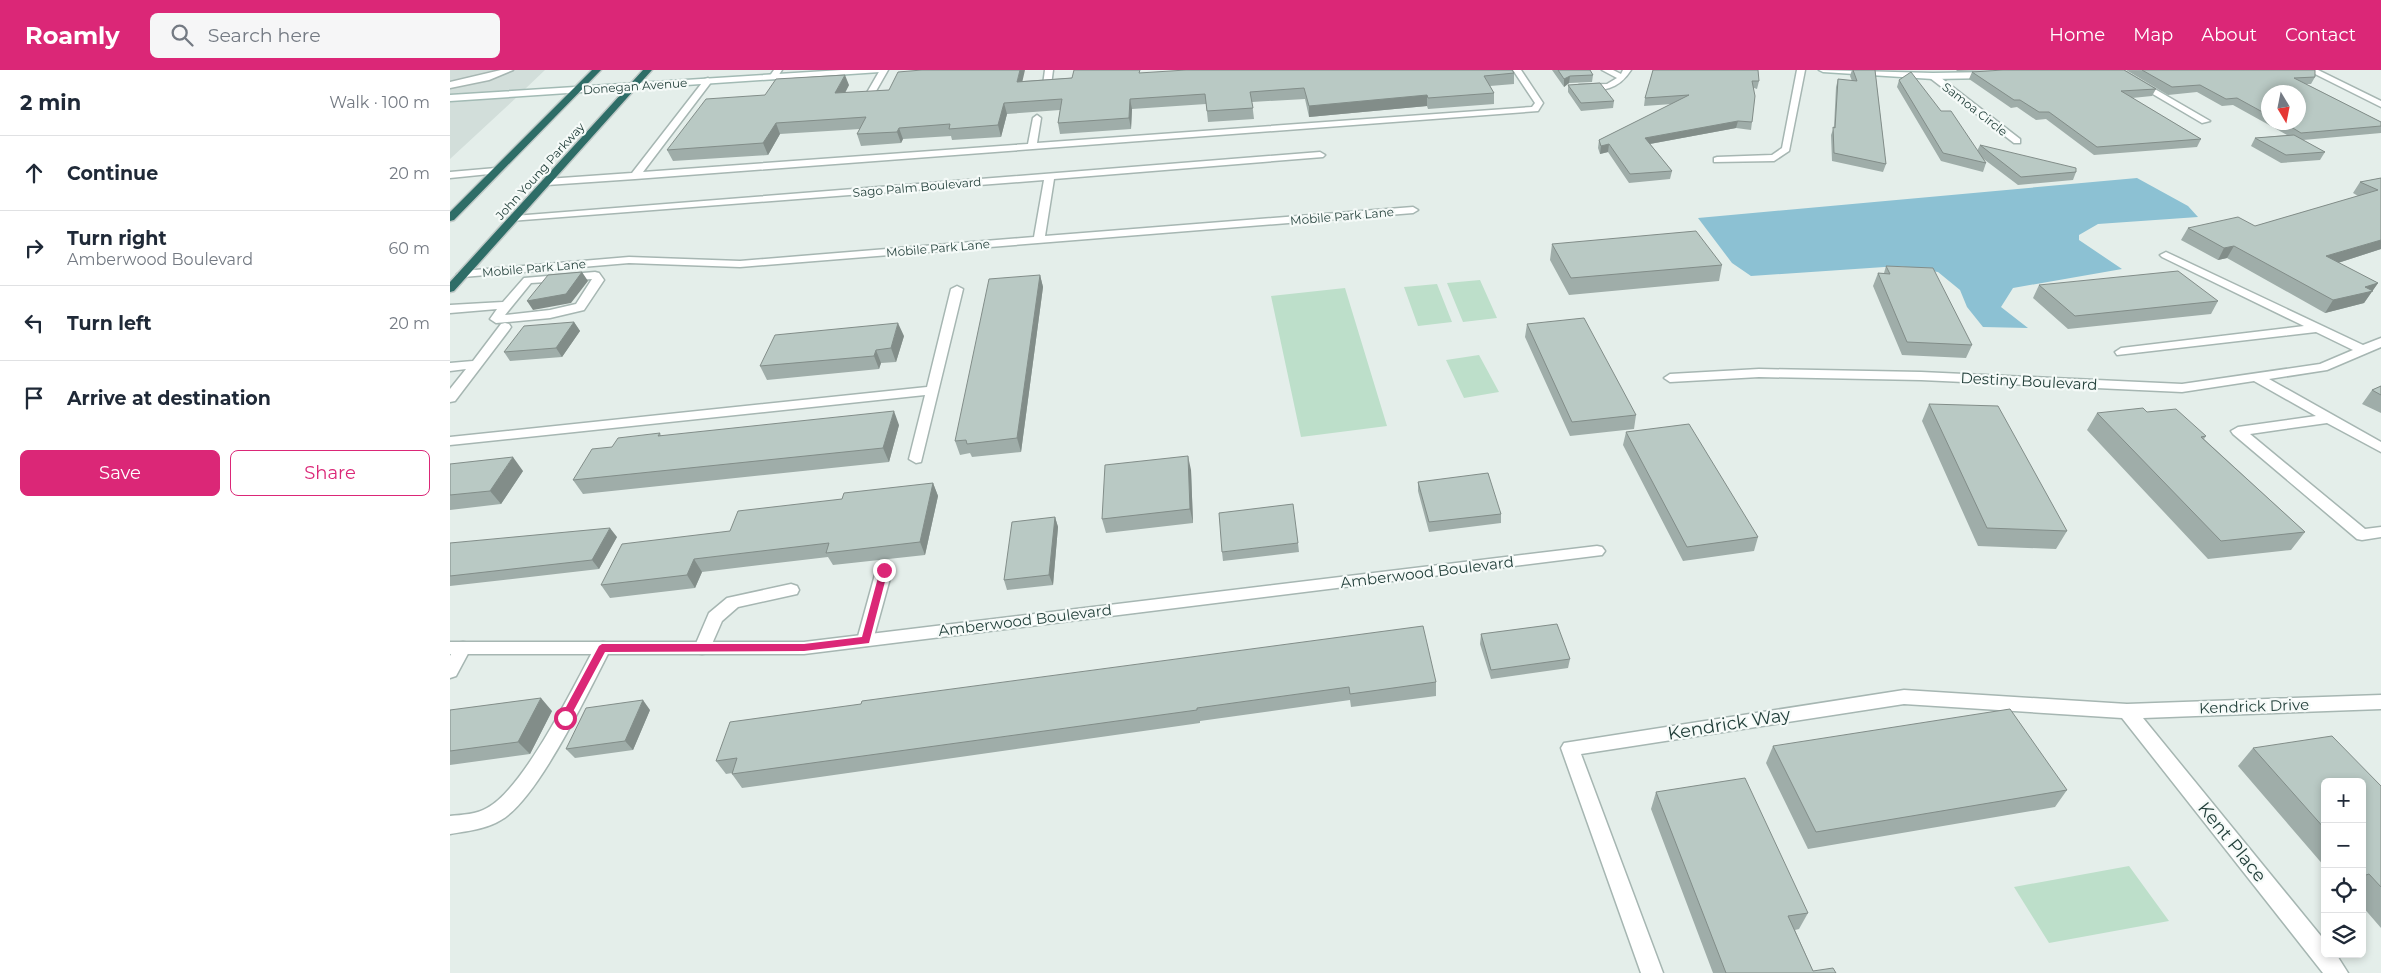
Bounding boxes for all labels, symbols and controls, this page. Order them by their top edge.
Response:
search box [150,13,500,58]
text: Roamly [25,21,120,50]
icon: search [168,21,196,49]
text: Search here [208,24,321,47]
text: Home [2049,24,2105,46]
text: Map [2133,24,2173,46]
text: About [2201,24,2257,46]
text: Contact [2285,24,2356,46]
street label: Donegan Avenue [582,75,688,97]
street label: Samoa Circle [1939,79,2011,139]
north arrow [2261,85,2306,130]
text: 2 min [20,90,81,115]
text: Walk · 100 m [329,93,430,112]
street label: John Young Parkway [492,119,588,223]
icon: ahead [20,159,48,187]
text: Continue [67,162,158,185]
text: 20 m [389,164,430,183]
street label: Sago Palm Boulevard [852,174,982,200]
street label: Mobile Park Lane [1290,204,1394,228]
text: Turn right [67,227,167,250]
icon: right [20,234,48,262]
street label: Mobile Park Lane [886,236,990,260]
text: 60 m [388,239,430,258]
text: Amberwood Boulevard [67,250,253,269]
street label: Mobile Park Lane [482,256,586,280]
icon: left [20,309,48,337]
text: Turn left [67,312,152,335]
text: 20 m [389,314,430,333]
street label: Destiny Boulevard [1960,368,2098,394]
icon: arrive [20,384,48,412]
text: Arrive at destination [67,387,271,410]
button: Save [20,450,220,496]
button: Share [230,450,430,496]
street label: Amberwood Boulevard [1339,552,1515,592]
route end [873,559,896,582]
street label: Amberwood Boulevard [937,600,1113,640]
street label: Kendrick Drive [2199,695,2309,717]
street label: Kendrick Way [1666,703,1792,745]
route start [554,707,577,730]
map controls [2321,778,2366,958]
button: + [2321,778,2366,823]
street label: Kent Place [2193,798,2271,887]
button: − [2321,823,2366,868]
button: locate [2321,868,2366,913]
button: layers [2321,913,2366,958]

